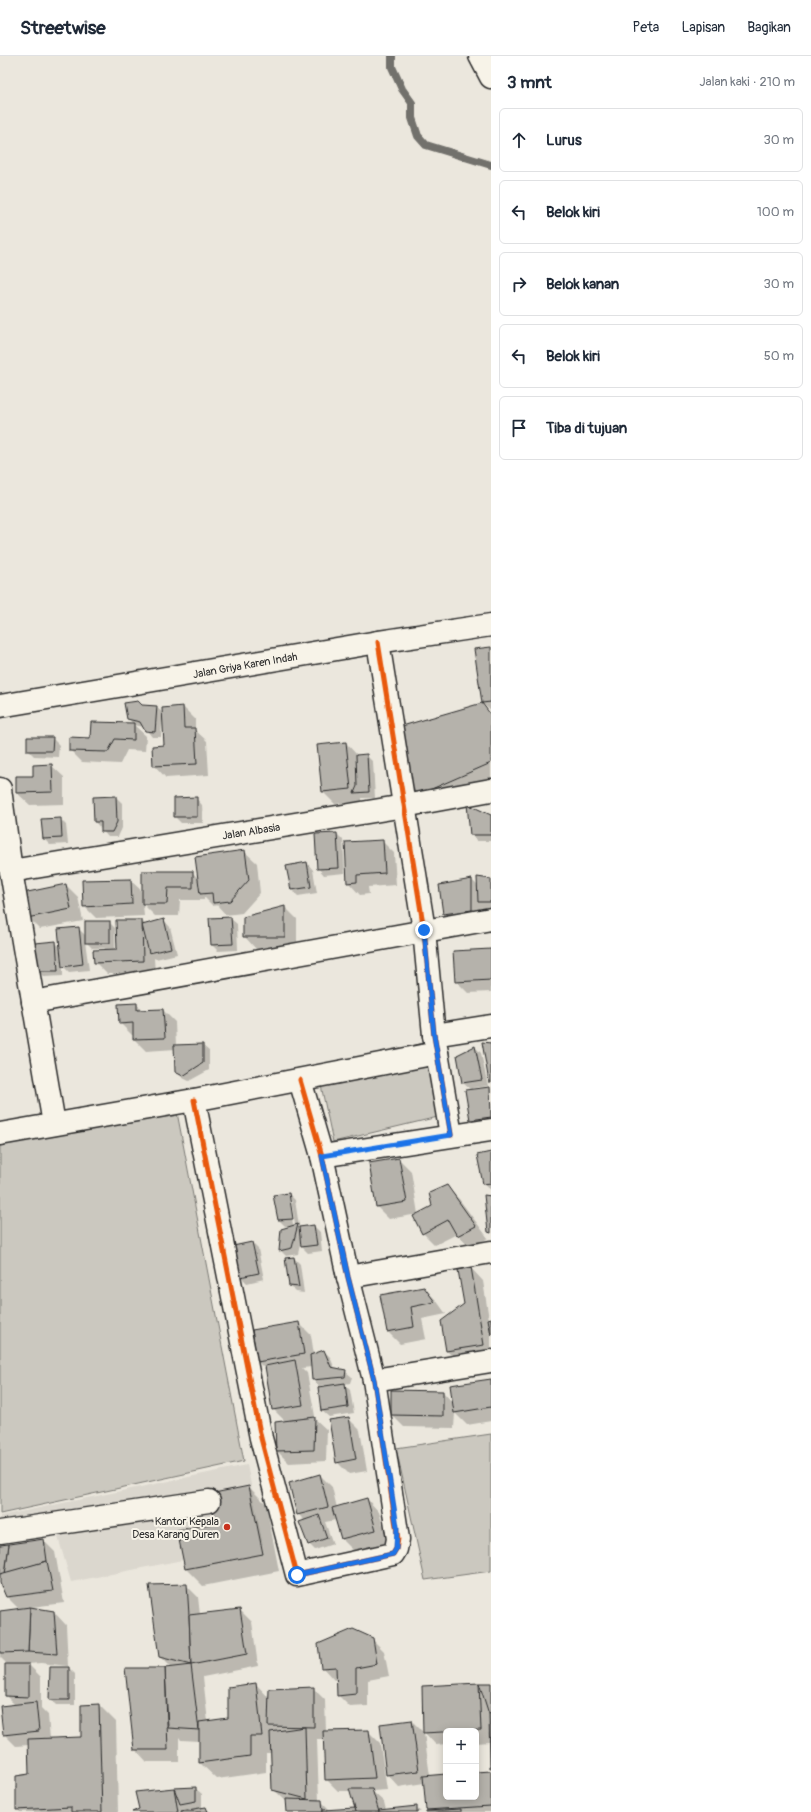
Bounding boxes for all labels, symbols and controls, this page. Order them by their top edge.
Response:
text: Streetwise [20,16,106,40]
text: Peta [633,19,659,36]
text: Lapisan [681,19,725,36]
text: Bagikan [747,19,791,36]
text: 3 mnt [507,72,552,93]
text: Jalan kaki · 210 m [699,74,795,90]
icon: ahead [508,129,530,151]
text: Lurus [546,131,582,150]
text: 30 m [764,132,794,148]
icon: left [508,201,530,223]
text: Belok kiri [546,203,600,222]
text: 100 m [757,204,794,220]
icon: right [508,273,530,295]
text: Belok kanan [546,275,619,294]
text: 30 m [764,276,794,292]
icon: left [508,345,530,367]
text: Belok kiri [546,347,600,366]
text: 50 m [764,348,794,364]
icon: arrive [508,417,530,439]
text: Tiba di tujuan [546,419,627,438]
street label: Jalan Griya Karen Indah [192,650,298,681]
street label: Jalan Albasia [221,820,281,843]
route end [415,921,433,939]
place label: Kantor Kepala Desa Karang Duren [132,1515,219,1541]
marker: Kantor Kepala Desa Karang Duren [222,1522,232,1532]
route start [288,1566,306,1584]
map controls [443,1728,479,1800]
button: + [443,1728,479,1764]
button: − [443,1764,479,1800]

